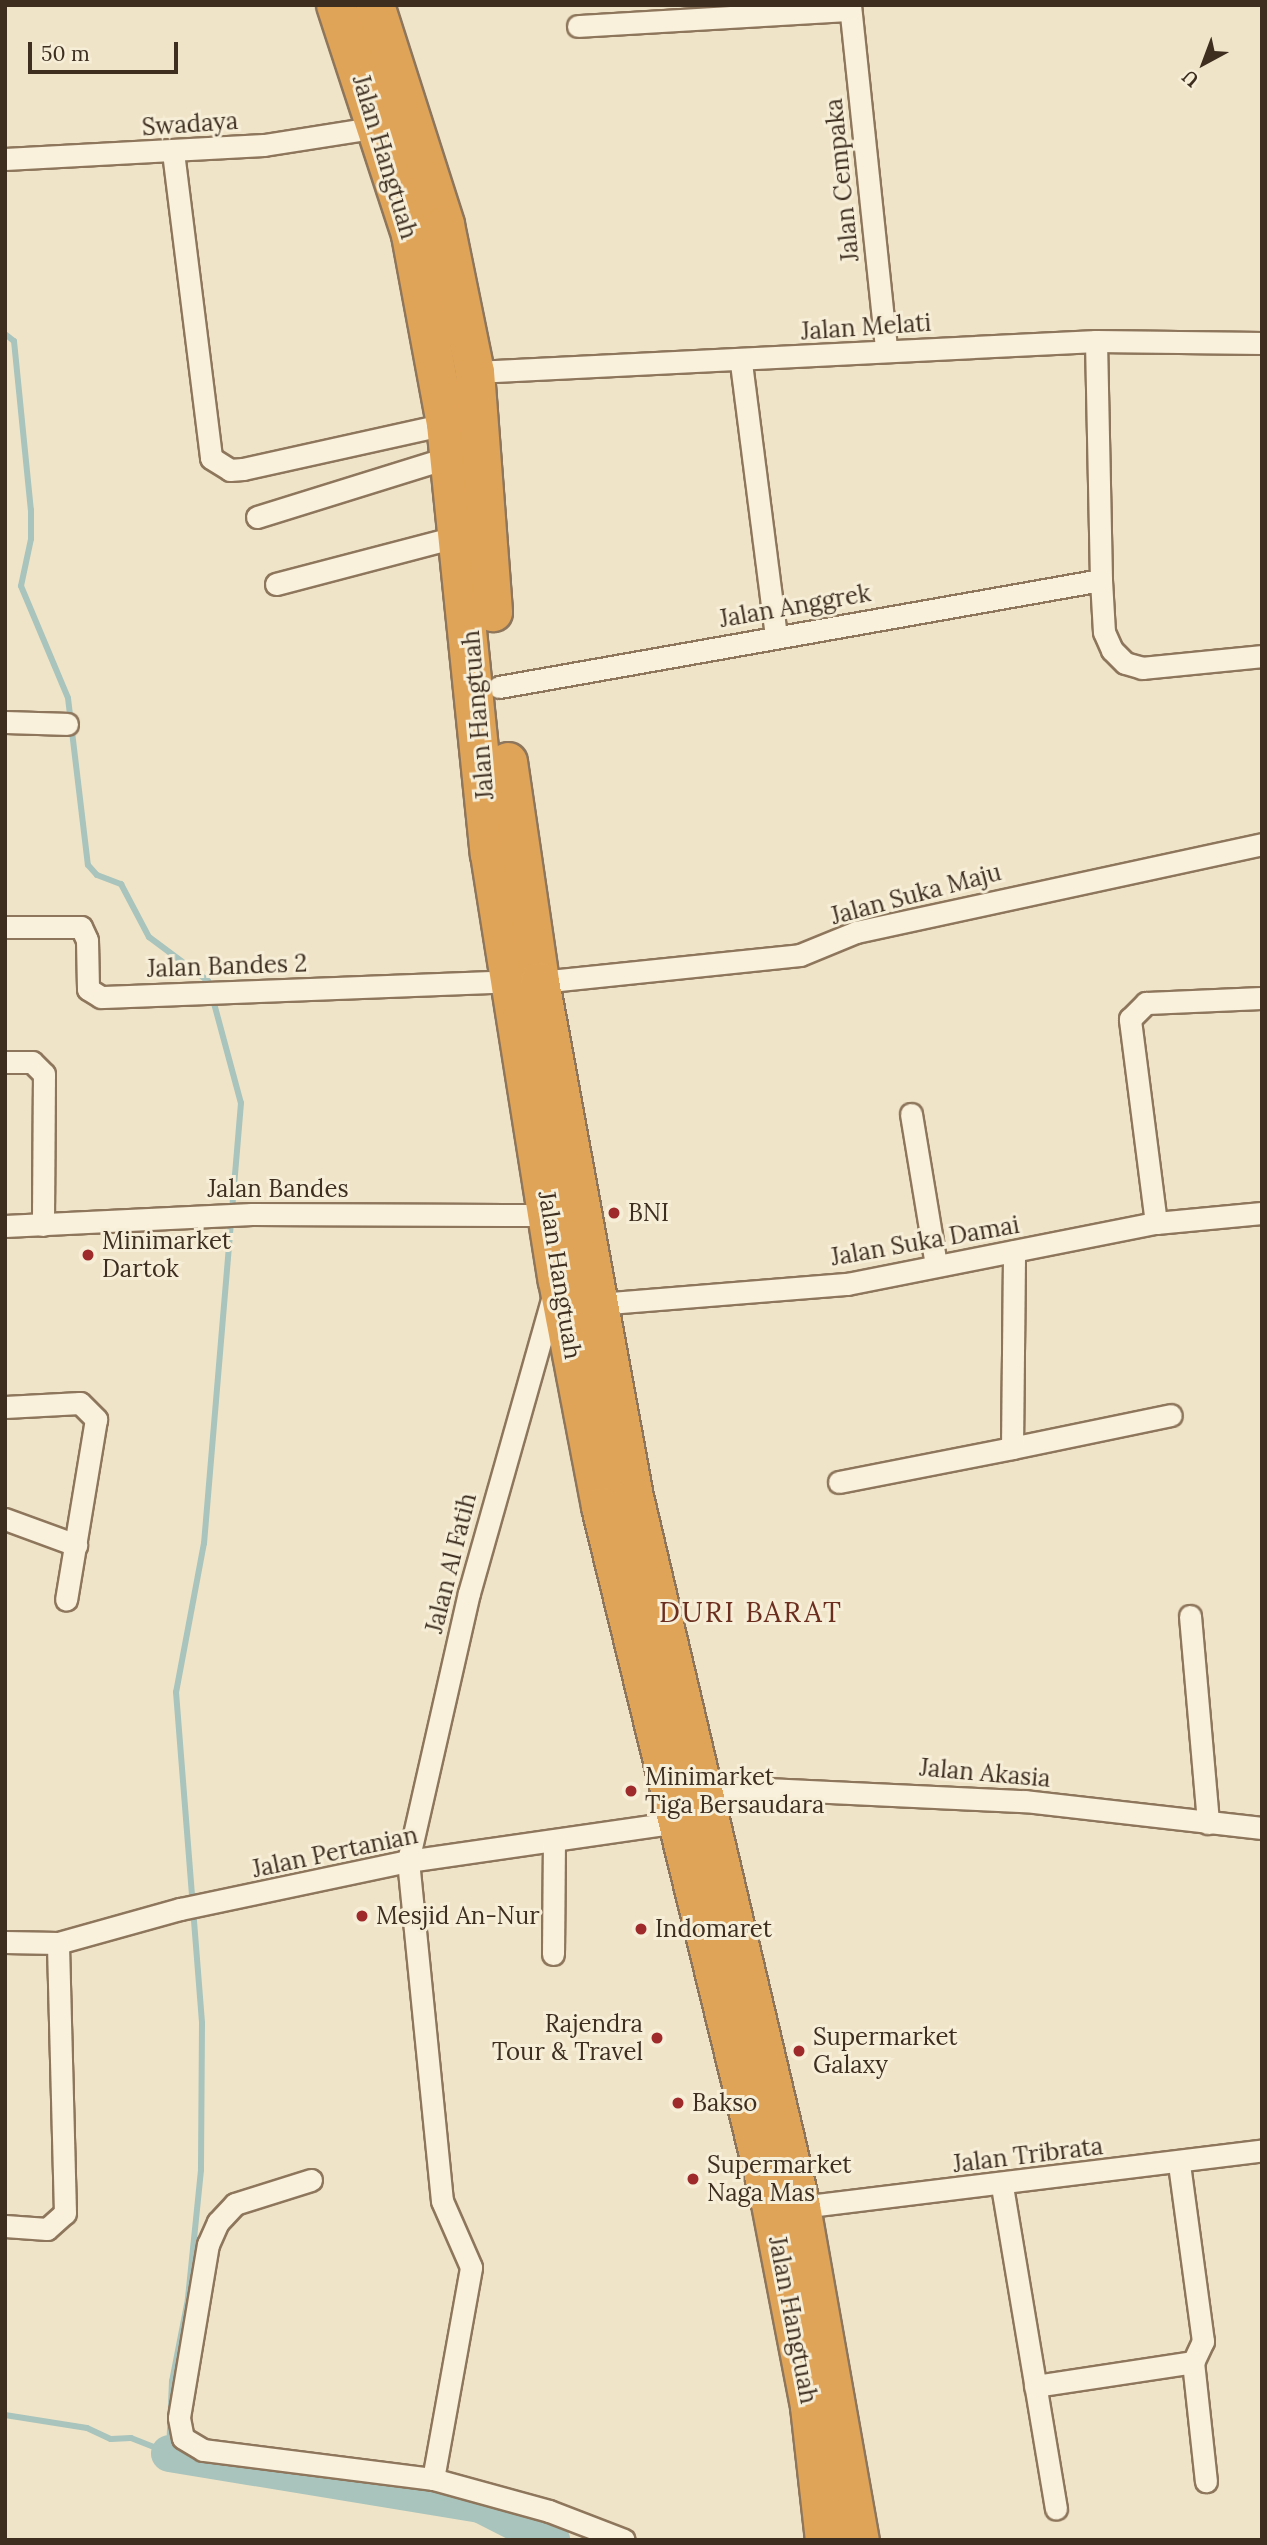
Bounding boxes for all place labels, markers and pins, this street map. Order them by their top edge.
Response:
place label: BNI [628,1199,669,1227]
marker: BNI [606,1205,622,1221]
place label: Minimarket Dartok [102,1227,231,1283]
marker: Minimarket Dartok [80,1247,96,1263]
place label: Minimarket Tiga Bersaudara [645,1763,824,1819]
marker: Minimarket Tiga Bersaudara [623,1783,639,1799]
place label: Mesjid An-Nur [376,1902,540,1930]
marker: Mesjid An-Nur [354,1908,370,1924]
place label: Indomaret [655,1915,772,1943]
marker: Indomaret [633,1921,649,1937]
place label: Rajendra Tour & Travel [492,2010,643,2066]
place label: Supermarket Galaxy [813,2023,958,2079]
marker: Rajendra Tour & Travel [649,2030,665,2046]
marker: Supermarket Galaxy [791,2043,807,2059]
place label: Bakso [692,2089,757,2117]
marker: Bakso [670,2095,686,2111]
place label: Supermarket Naga Mas [707,2151,852,2207]
marker: Supermarket Naga Mas [685,2171,701,2187]

